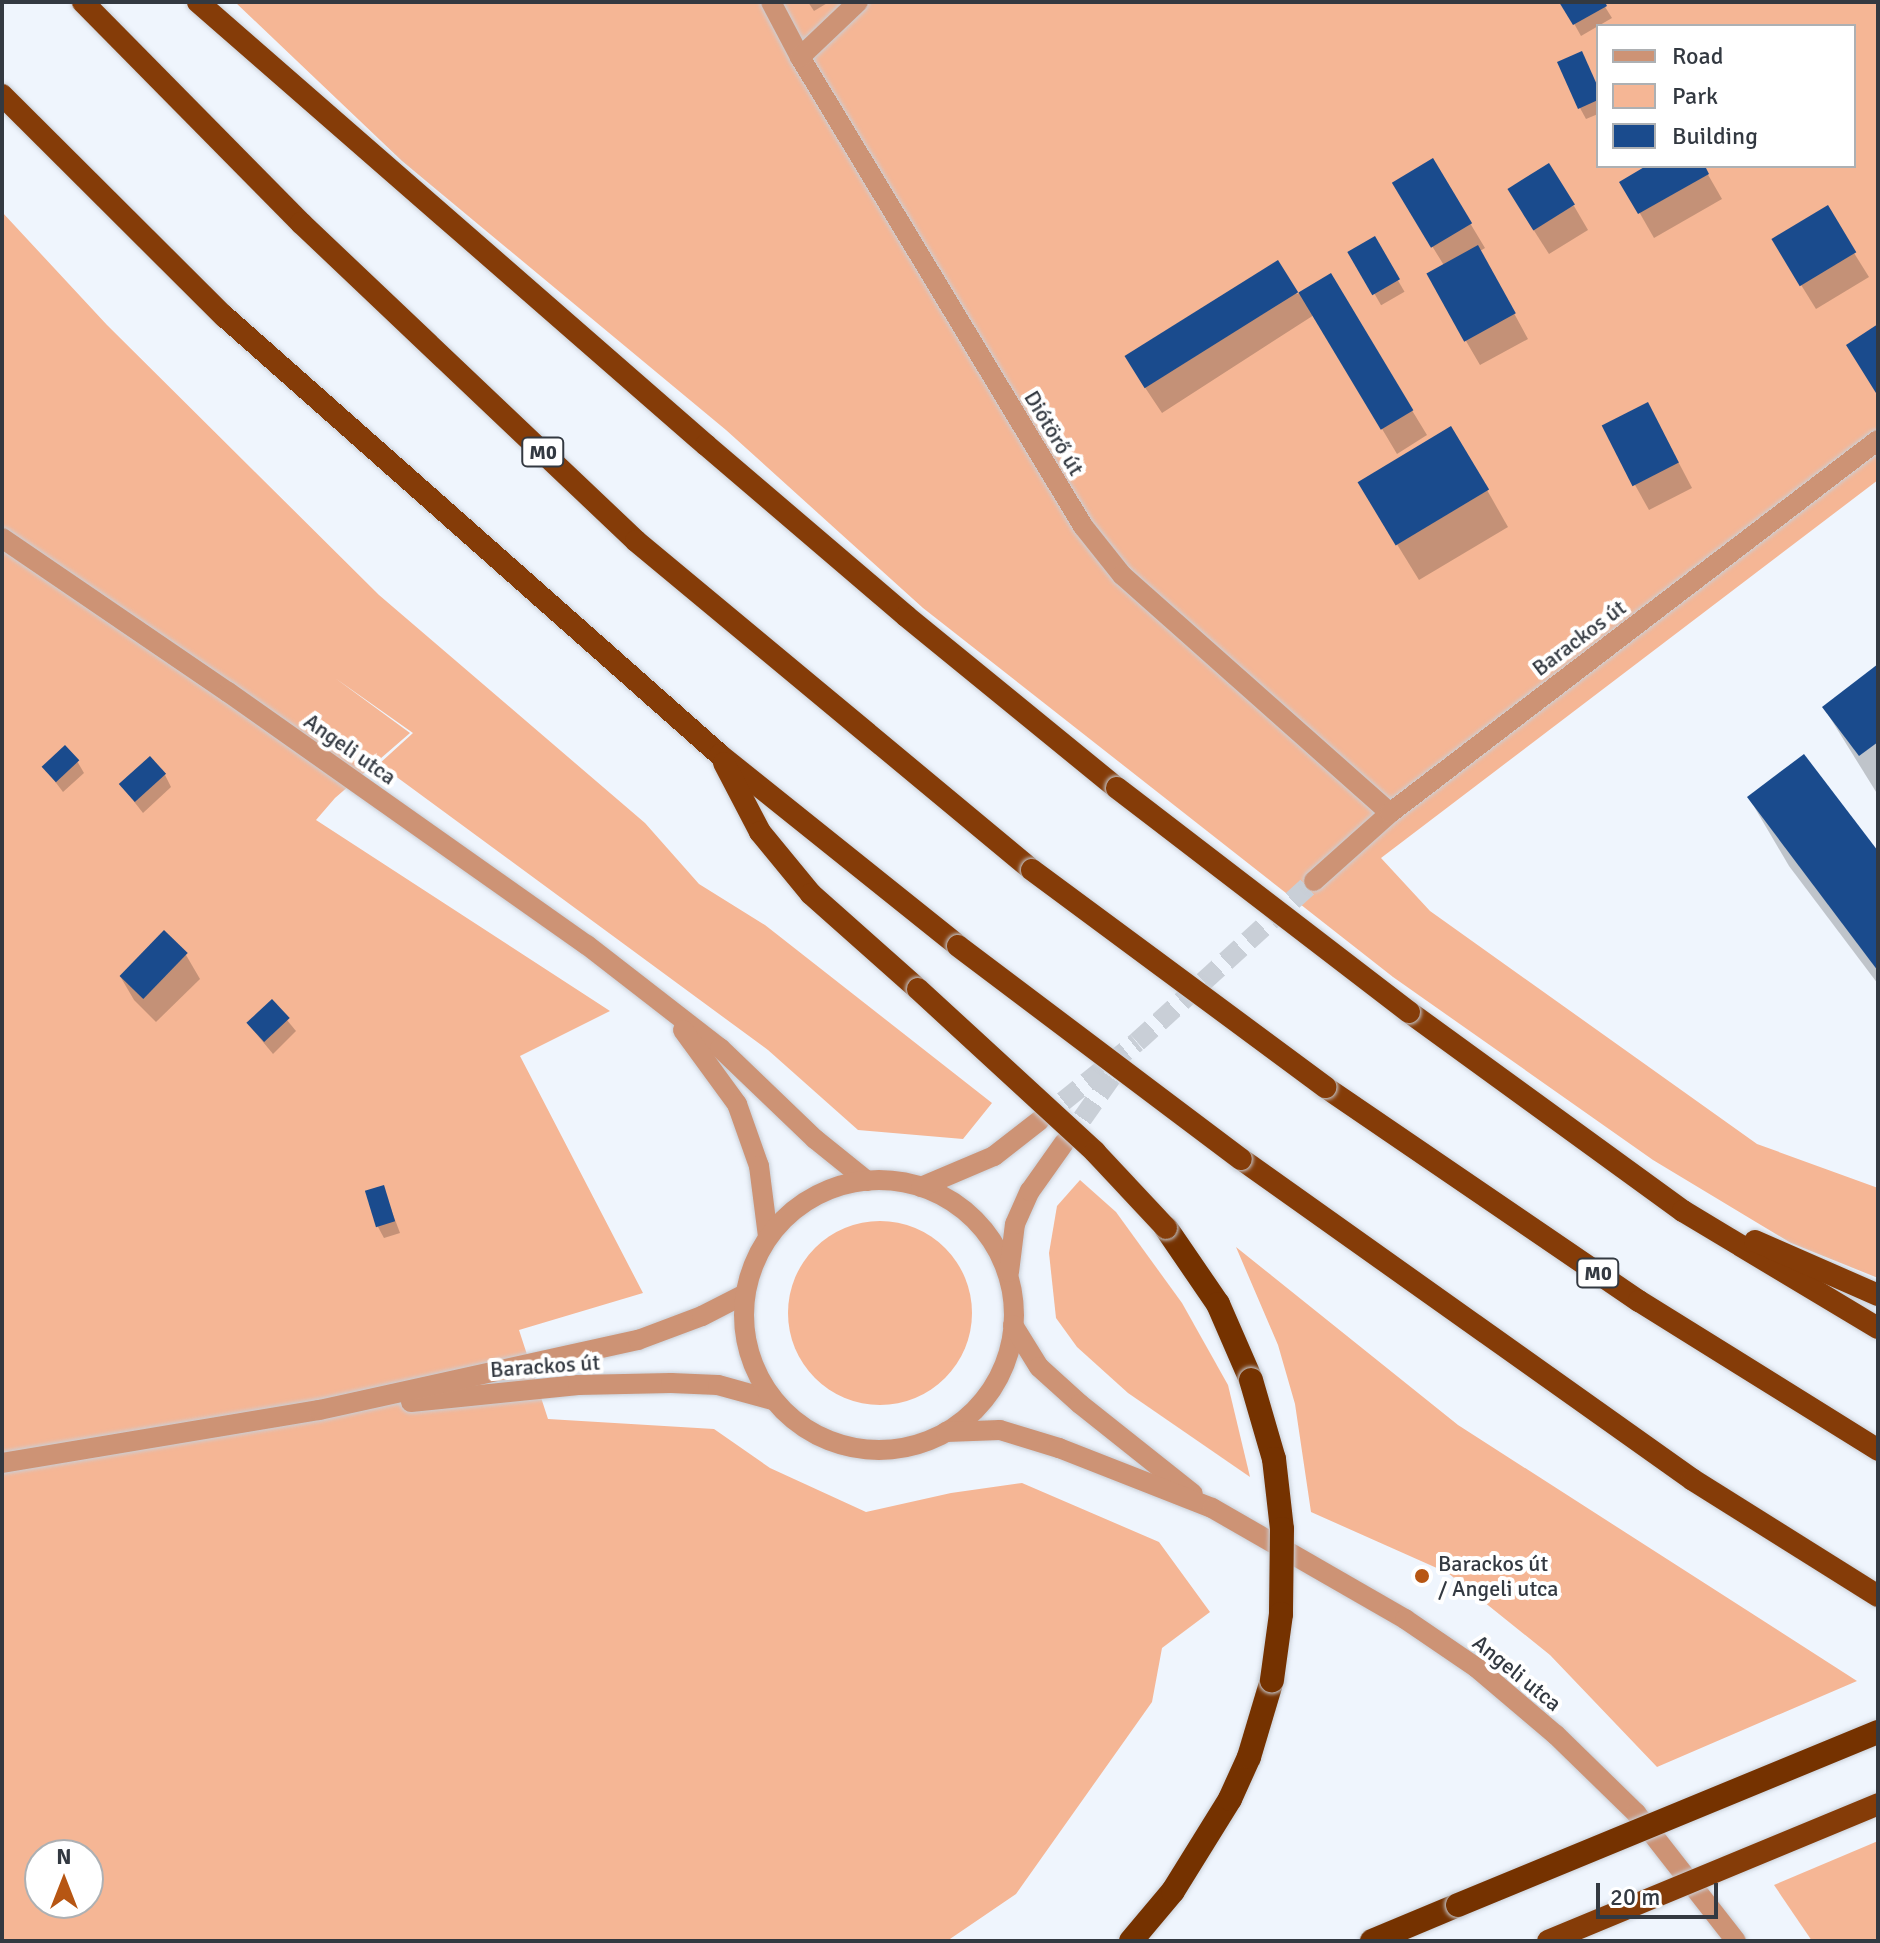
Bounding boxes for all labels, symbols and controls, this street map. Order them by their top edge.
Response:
legend [1596,24,1856,168]
text: Road [1672,41,1723,71]
text: Park [1672,81,1718,111]
text: Building [1672,121,1758,151]
street label: Diótörő út [1018,386,1090,480]
road number: M0 [521,436,565,468]
street label: Barackos út [1527,594,1631,682]
street label: Angeli utca [299,708,401,790]
road number: M0 [1576,1257,1620,1289]
street label: Barackos út [489,1349,601,1383]
place label: Barackos út / Angeli utca [1438,1550,1558,1602]
marker: Barackos út / Angeli utca [1413,1567,1431,1585]
street label: Angeli utca [1467,1629,1567,1717]
north arrow [24,1839,104,1919]
text: N [56,1843,72,1870]
scale bar [1600,1867,1722,1917]
text: 20 m [1610,1882,1660,1912]

